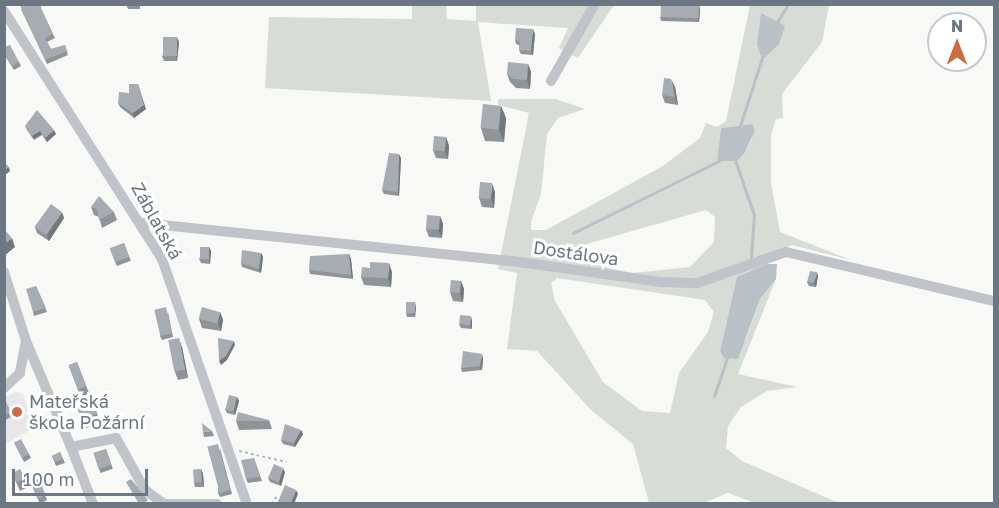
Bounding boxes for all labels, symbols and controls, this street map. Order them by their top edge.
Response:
north arrow [927,12,987,72]
text: N [951,16,963,36]
street label: Záblatská [127,179,187,263]
street label: Dostálova [532,236,620,270]
place label: Mateřská škola Požární [29,391,144,434]
marker: Mateřská škola Požární [10,405,24,419]
scale bar [15,457,152,495]
text: 100 m [23,468,74,490]

